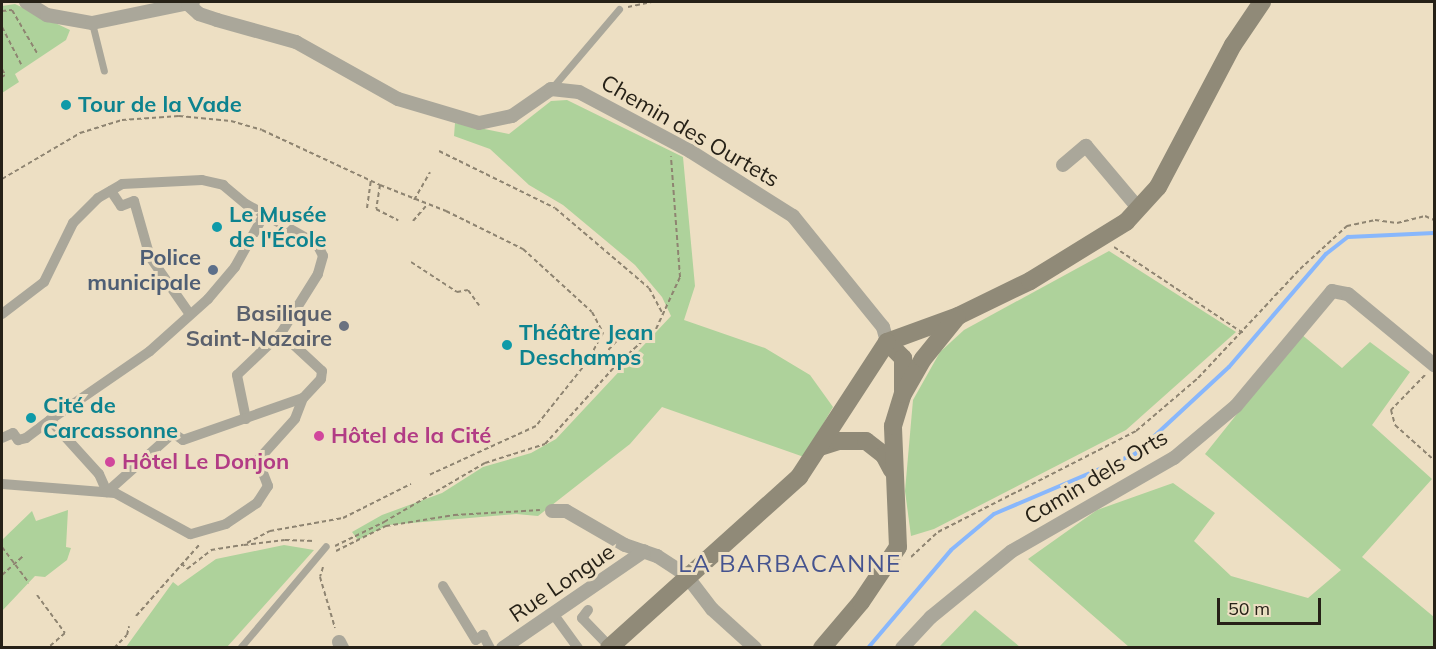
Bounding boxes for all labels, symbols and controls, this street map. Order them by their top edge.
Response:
street label: Chemin des Ourtets [596,69,784,193]
place label: Tour de la Vade [78,92,242,118]
marker: Tour de la Vade [59,98,73,112]
place label: Le Musée de l'École [229,201,327,252]
marker: Le Musée de l'École [210,220,224,234]
place label: Police municipale [87,244,201,296]
marker: Police municipale [206,263,220,277]
place label: Basilique Saint-Nazaire [186,300,332,352]
marker: Basilique Saint-Nazaire [337,319,351,333]
place label: Théâtre Jean Deschamps [519,319,653,370]
marker: Théâtre Jean Deschamps [500,338,514,352]
place label: Cité de Carcassonne [43,392,178,444]
marker: Cité de Carcassonne [24,411,38,425]
place label: Hôtel de la Cité [331,423,491,449]
street label: Camin dels Orts [1020,424,1172,530]
marker: Hôtel de la Cité [312,429,326,443]
place label: Hôtel Le Donjon [122,449,289,475]
marker: Hôtel Le Donjon [103,455,117,469]
street label: Rue Longue [505,538,619,628]
district label: LA BARBACANNE [678,550,902,578]
scale bar [1220,586,1324,624]
text: 50 m [1228,597,1270,620]

